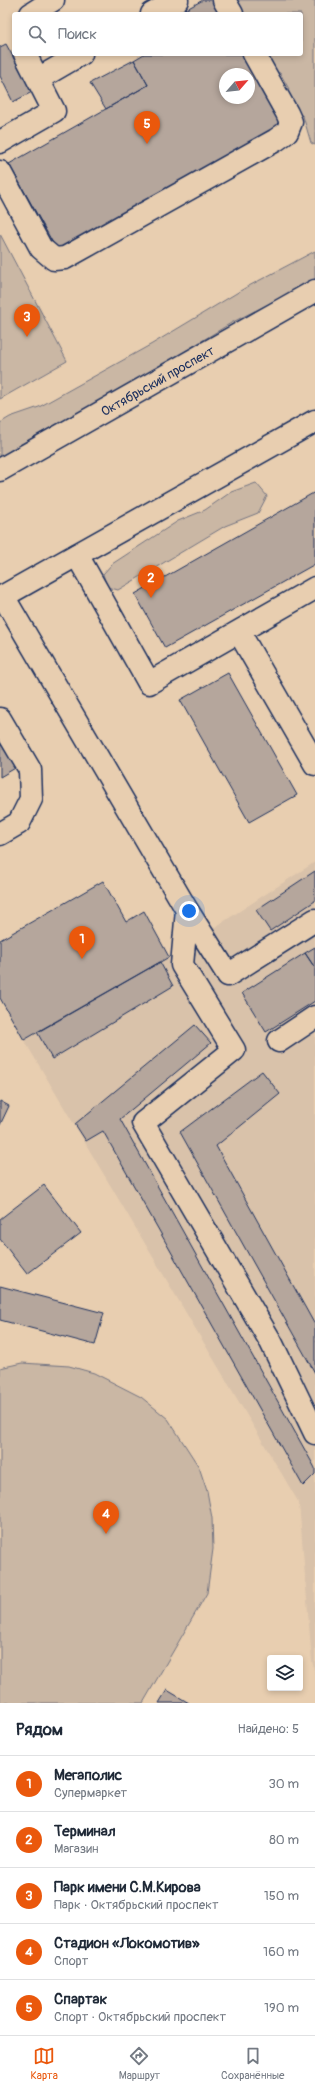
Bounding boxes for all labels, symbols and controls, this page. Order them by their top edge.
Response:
search box [12,12,303,56]
icon: search [26,23,48,45]
text: Поиск [58,25,97,44]
north arrow [219,68,255,104]
pin: 5 [134,111,160,144]
pin: 3 [14,304,40,337]
street label: Октябрьский проспект [98,343,218,420]
pin: 2 [138,565,164,598]
your location [179,901,199,921]
pin: 1 [69,926,95,959]
pin: 4 [93,1501,119,1534]
map controls [267,1655,303,1691]
button: layers [267,1655,303,1691]
text: Рядом [16,1719,63,1740]
text: Найдено: 5 [237,1721,299,1737]
text: Мегаполис [54,1766,122,1785]
text: 1 [26,1776,32,1792]
text: 30 m [269,1776,299,1792]
text: Супермаркет [54,1785,127,1801]
text: Терминал [54,1822,116,1841]
text: 2 [25,1832,33,1848]
text: 80 m [269,1832,299,1848]
text: Магазин [54,1841,98,1857]
text: Парк имени С.М.Кирова [54,1878,201,1897]
text: 3 [25,1888,33,1904]
text: 150 m [264,1888,299,1904]
text: Парк · Октябрьский проспект [54,1897,218,1913]
text: Cтадион «Локомотив» [54,1934,200,1953]
text: 4 [25,1944,33,1960]
text: 160 m [263,1944,299,1960]
text: Спорт [54,1953,88,1969]
text: Спартак [54,1990,107,2009]
text: 5 [25,2000,33,2016]
text: 190 m [264,2000,299,2016]
text: Спорт · Октябрьский проспект [54,2009,226,2025]
tab: Карта [30,2045,58,2082]
tab: Маршрут [119,2045,160,2082]
tab: Сохранённые [221,2045,285,2082]

